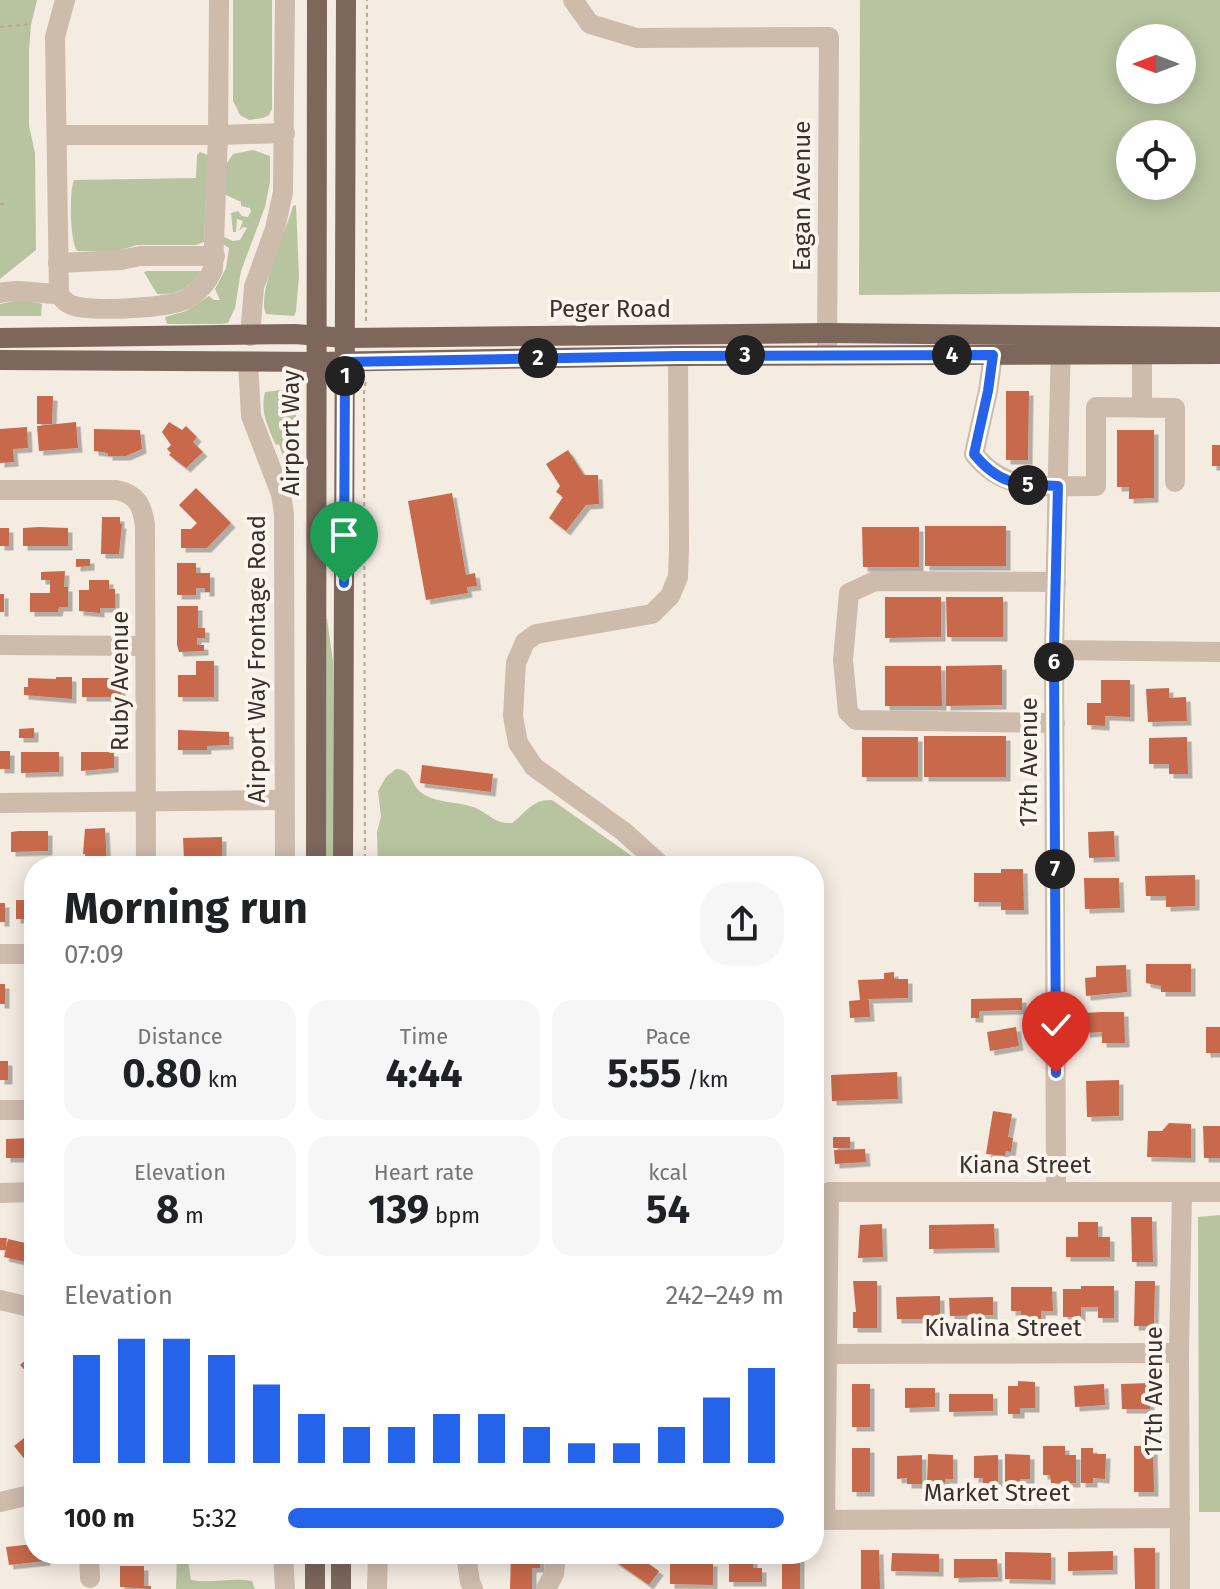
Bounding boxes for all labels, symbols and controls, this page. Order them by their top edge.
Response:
north arrow [1116,24,1196,104]
map controls [1116,24,1196,200]
button: locate [1116,120,1196,200]
street label: Eagan Avenue [788,121,816,271]
street label: Peger Road [549,295,671,323]
pin: 3 [725,335,765,375]
pin: 4 [932,335,972,375]
pin: 2 [518,338,558,378]
text: 3 [739,341,751,368]
text: 4 [946,341,958,368]
text: 2 [532,344,544,371]
pin: 1 [325,356,365,396]
text: 1 [340,362,350,389]
street label: Airport Way [277,370,305,496]
pin: 5 [1008,465,1048,505]
text: 5 [1022,471,1034,498]
pin [310,501,378,583]
icon: arrive [322,513,366,557]
street label: Airport Way Frontage Road [243,515,271,803]
street label: Ruby Avenue [106,611,134,751]
pin: 6 [1034,642,1074,682]
text: 6 [1048,648,1060,675]
street label: 17th Avenue [1015,697,1043,827]
pin: 7 [1035,849,1075,889]
text: 7 [1050,855,1060,882]
text: Morning run [64,882,308,935]
button: share [700,882,784,966]
text: 07:09 [64,939,124,970]
pin [1022,991,1090,1073]
icon: check [1034,1003,1078,1047]
text: Distance [137,1023,223,1050]
text: Time [400,1023,448,1050]
text: Pace [645,1023,691,1050]
text: 0.80 [122,1050,202,1098]
text: 4:44 [385,1050,463,1098]
text: 5:55 [607,1050,681,1098]
text: km [202,1066,238,1093]
text: /km [681,1066,729,1093]
street label: Kiana Street [959,1151,1092,1179]
text: Elevation [134,1159,226,1186]
text: Heart rate [374,1159,474,1186]
text: kcal [648,1159,688,1186]
text: 8 [156,1186,179,1234]
text: 139 [368,1186,429,1234]
text: 54 [646,1186,690,1234]
text: m [179,1202,204,1229]
text: bpm [429,1202,480,1229]
text: Elevation [64,1280,173,1311]
text: 242–249 m [665,1280,784,1311]
street label: Kivalina Street [924,1314,1082,1342]
street label: 17th Avenue [1140,1326,1168,1456]
street label: Market Street [924,1479,1070,1507]
text: 100 m [64,1503,135,1534]
text: 5:32 [192,1503,237,1534]

